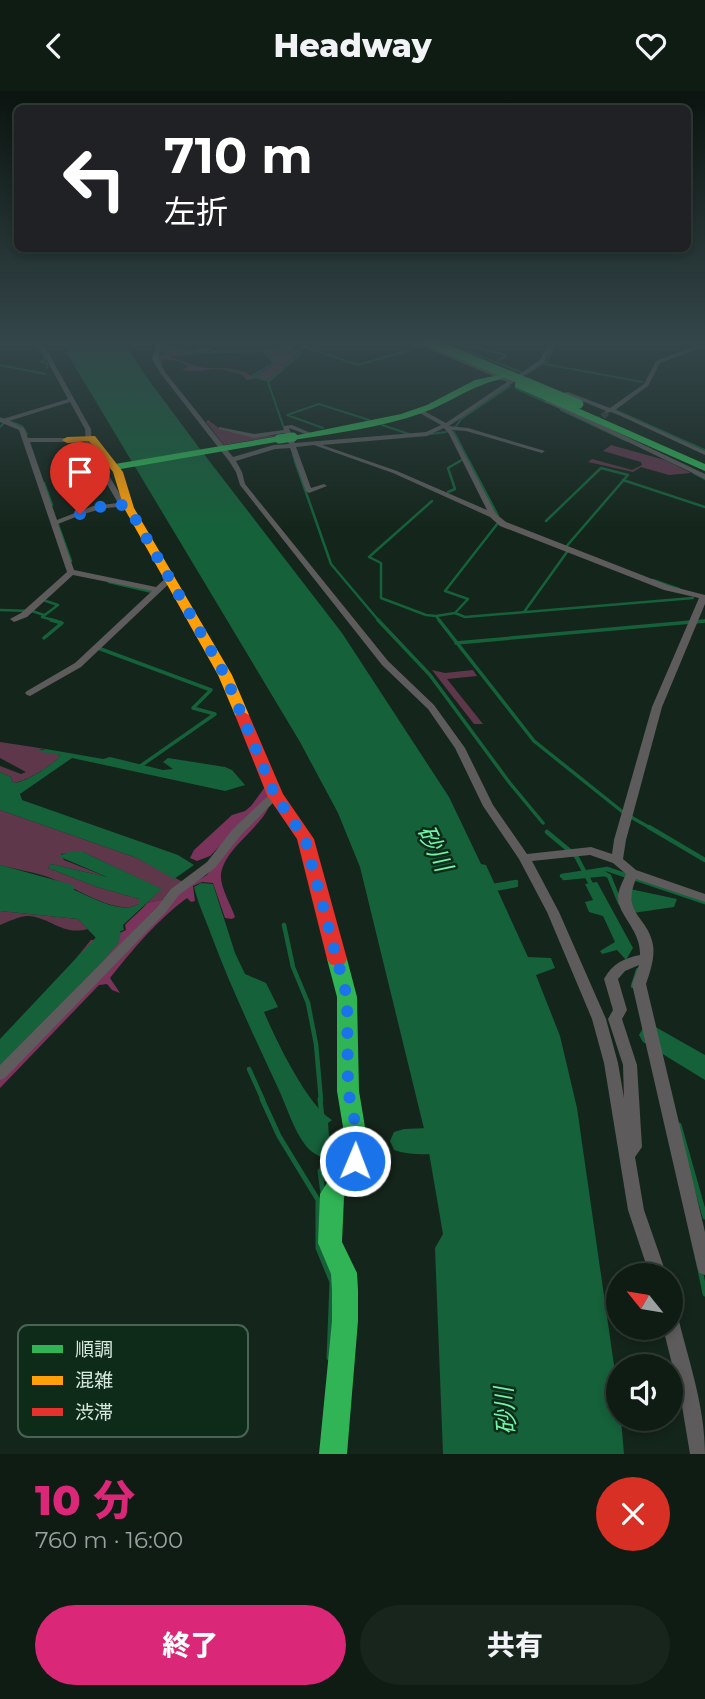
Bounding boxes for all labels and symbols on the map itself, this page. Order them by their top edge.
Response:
pin [50,442,110,514]
water label: 砂川 [411,820,460,879]
position arrow [318,1124,392,1198]
north arrow [606,1263,682,1341]
legend [18,1325,248,1437]
text: 順調 [75,1338,113,1361]
text: 混雑 [75,1369,113,1392]
water label: 砂川 [489,1383,521,1436]
text: 渋滞 [75,1401,113,1424]

